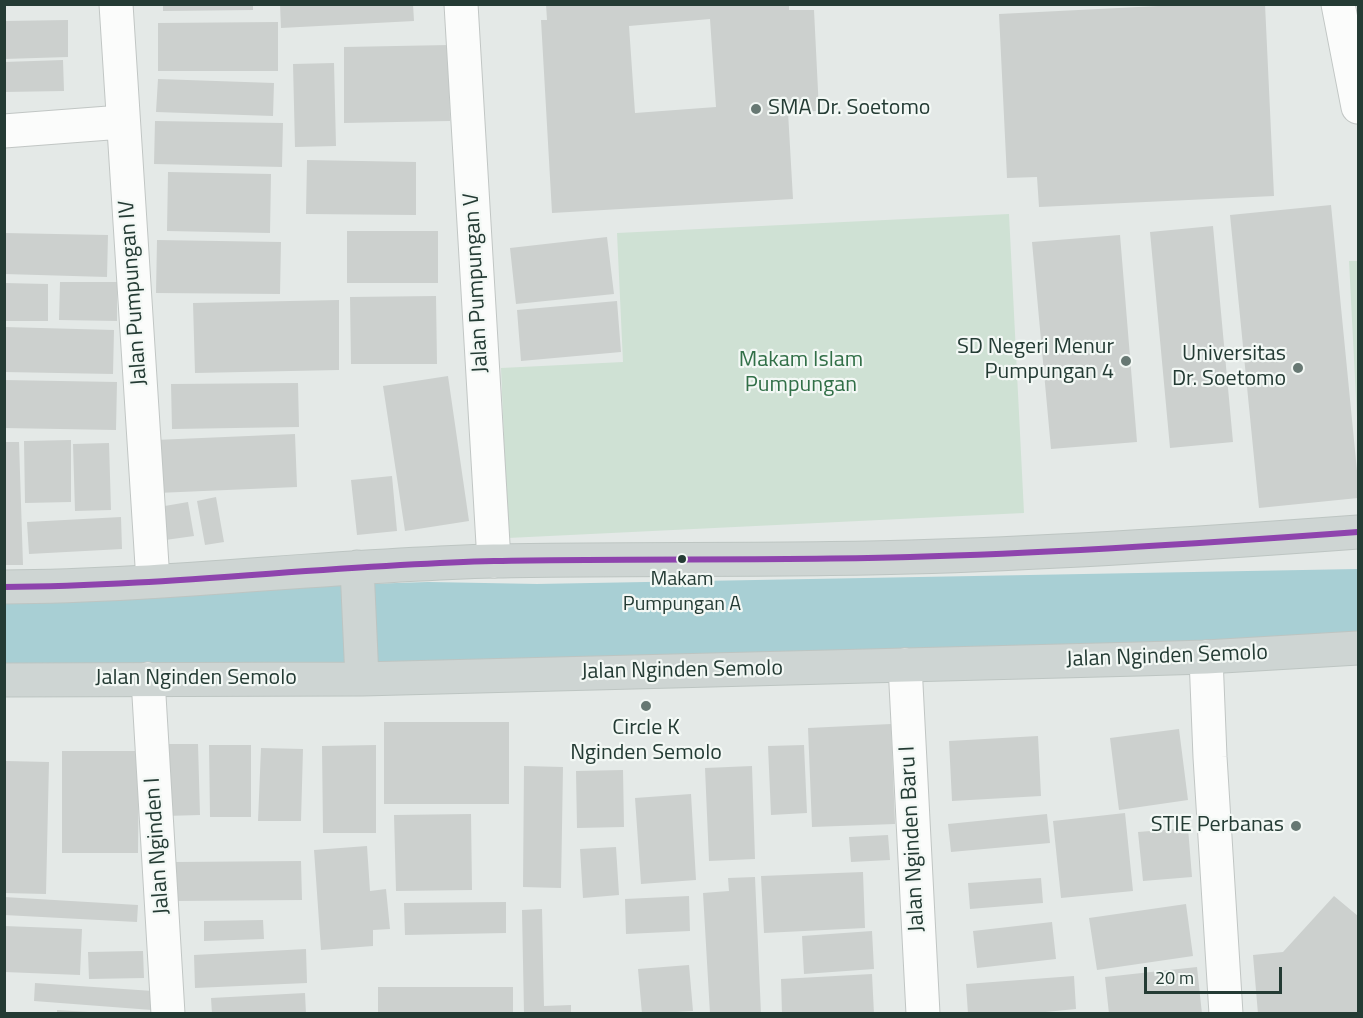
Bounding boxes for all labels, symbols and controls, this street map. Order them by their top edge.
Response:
place label: SMA Dr. Soetomo [768,96,930,122]
marker: SMA Dr. Soetomo [749,102,763,116]
street label: Jalan Pumpungan V [459,192,495,374]
street label: Jalan Pumpungan IV [114,200,154,386]
place label: SD Negeri Menur Pumpungan 4 [957,335,1114,386]
place label: Universitas Dr. Soetomo [1172,342,1286,394]
park label: Makam Islam Pumpungan [739,348,863,400]
marker: SD Negeri Menur Pumpungan 4 [1119,354,1133,368]
marker: Universitas Dr. Soetomo [1291,361,1305,375]
marker: Makam Pumpungan A [676,553,688,565]
place label: Makam Pumpungan A [623,568,741,615]
street label: Jalan Nginden Semolo [1066,640,1268,674]
street label: Jalan Nginden Semolo [581,656,783,686]
street label: Jalan Nginden Semolo [95,666,297,692]
marker: Circle K Nginden Semolo [639,699,653,713]
place label: Circle K Nginden Semolo [570,716,722,768]
street label: Jalan Nginden Baru I [895,745,931,933]
street label: Jalan Nginden I [140,776,176,916]
place label: STIE Perbanas [1151,813,1284,839]
marker: STIE Perbanas [1289,819,1303,833]
scale bar [1147,955,1285,993]
text: 20 m [1155,964,1194,991]

